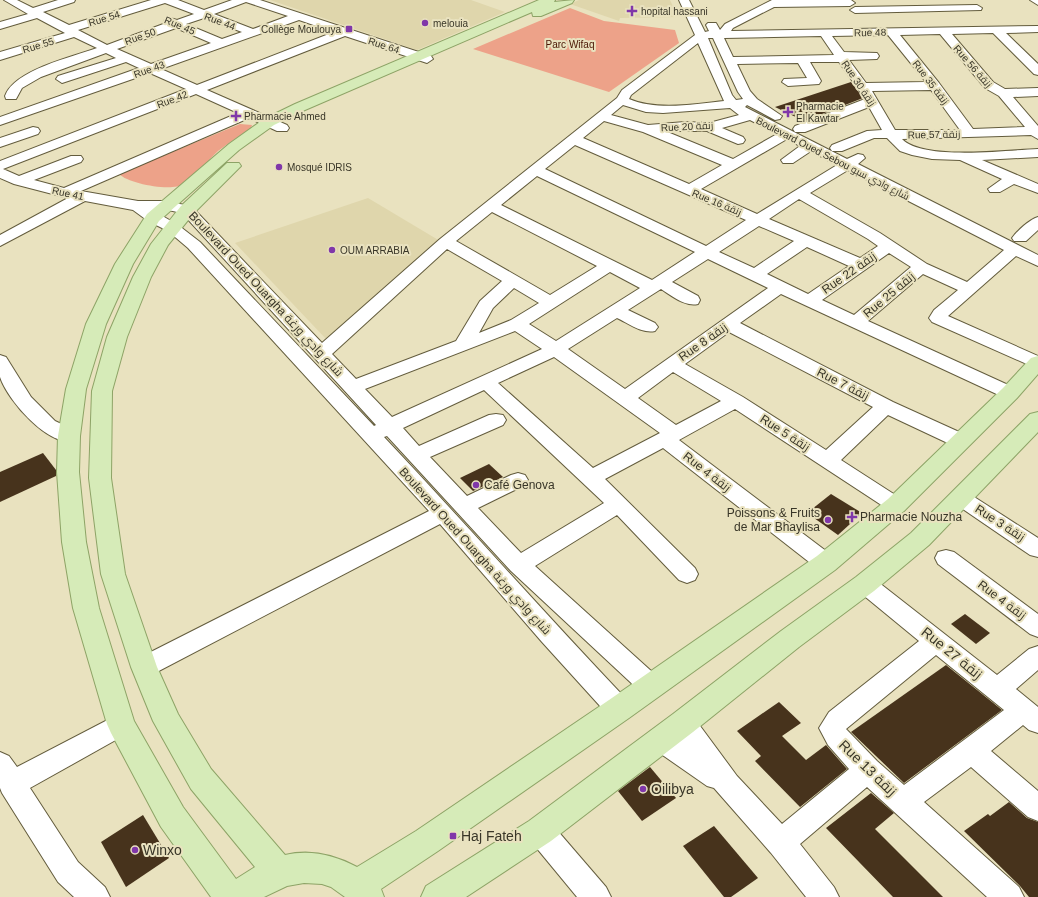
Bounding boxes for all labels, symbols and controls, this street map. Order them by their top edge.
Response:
marker: hopital hassani [626,5,638,17]
place label: hopital hassani [641,6,708,17]
street label: Rue 54 [87,8,122,28]
street label: Rue 44 [203,11,237,33]
street label: Rue 45 [163,14,197,37]
marker: melouia [420,18,430,28]
place label: melouia [433,18,468,29]
place label: Collège Moulouya [261,24,341,35]
marker: Collège Moulouya [344,24,354,34]
street label: Rue 50 [123,26,158,47]
street label: Rue 48 [854,27,887,38]
street label: Rue 55 [21,35,56,55]
street label: Rue 64 [367,35,401,56]
park label: Parc Wifaq [546,39,594,50]
street label: Rue 56 زنقة [951,43,994,90]
street label: Rue 30 زنقة [839,58,878,108]
street label: Rue 35 زنقة [910,58,951,107]
street label: Rue 43 [132,59,167,80]
street label: Rue 42 [155,88,190,110]
place label: Pharmacie El Kawtar [796,101,844,124]
marker: Pharmacie El Kawtar [783,107,793,117]
marker: Pharmacie Ahmed [231,111,241,121]
place label: Pharmacie Ahmed [244,111,326,122]
street label: Boulevard Oued Sebou شارع وادي سبو [753,115,911,204]
street label: Rue 20 زنقة [661,120,714,133]
street label: Rue 57 زنقة [908,129,960,140]
marker: Mosqué IDRIS [274,162,284,172]
place label: Mosqué IDRIS [287,162,352,173]
street label: Rue 41 [51,185,85,202]
street label: Rue 16 زنقة [690,187,743,218]
street label: Boulevard Oued Ouargha شارع وادي ورغة [184,209,346,381]
marker: OUM ARRABIA [327,245,337,255]
place label: OUM ARRABIA [340,245,410,256]
street label: Rue 22 زنقة [819,249,879,297]
street label: Rue 25 زنقة [860,269,918,321]
street label: Rue 8 زنقة [676,320,730,364]
street label: Rue 7 زنقة [815,365,871,403]
street label: Rue 5 زنقة [758,412,812,454]
street label: Rue 4 زنقة [680,449,734,495]
street label: Boulevard Oued Ouargha شارع وادي ورغة [394,465,554,640]
place label: Café Genova [484,478,555,492]
marker: Café Genova [471,480,481,490]
street label: Rue 3 زنقة [973,502,1027,544]
place label: Poissons & Fruits de Mar Bhaylisa [727,506,820,534]
place label: Pharmacie Nouzha [860,510,962,524]
marker: Pharmacie Nouzha [847,512,857,522]
marker: Poissons & Fruits de Mar Bhaylisa [823,515,833,525]
street label: Rue 4 زنقة [975,577,1029,623]
street label: Rue 27 زنقة [918,624,986,682]
street label: Rue 13 زنقة [836,737,900,799]
place label: Oilibya [651,781,694,797]
marker: Oilibya [638,784,648,794]
place label: Haj Fateh [461,828,522,844]
marker: Haj Fateh [448,831,458,841]
place label: Winxo [143,842,182,858]
marker: Winxo [130,845,140,855]

